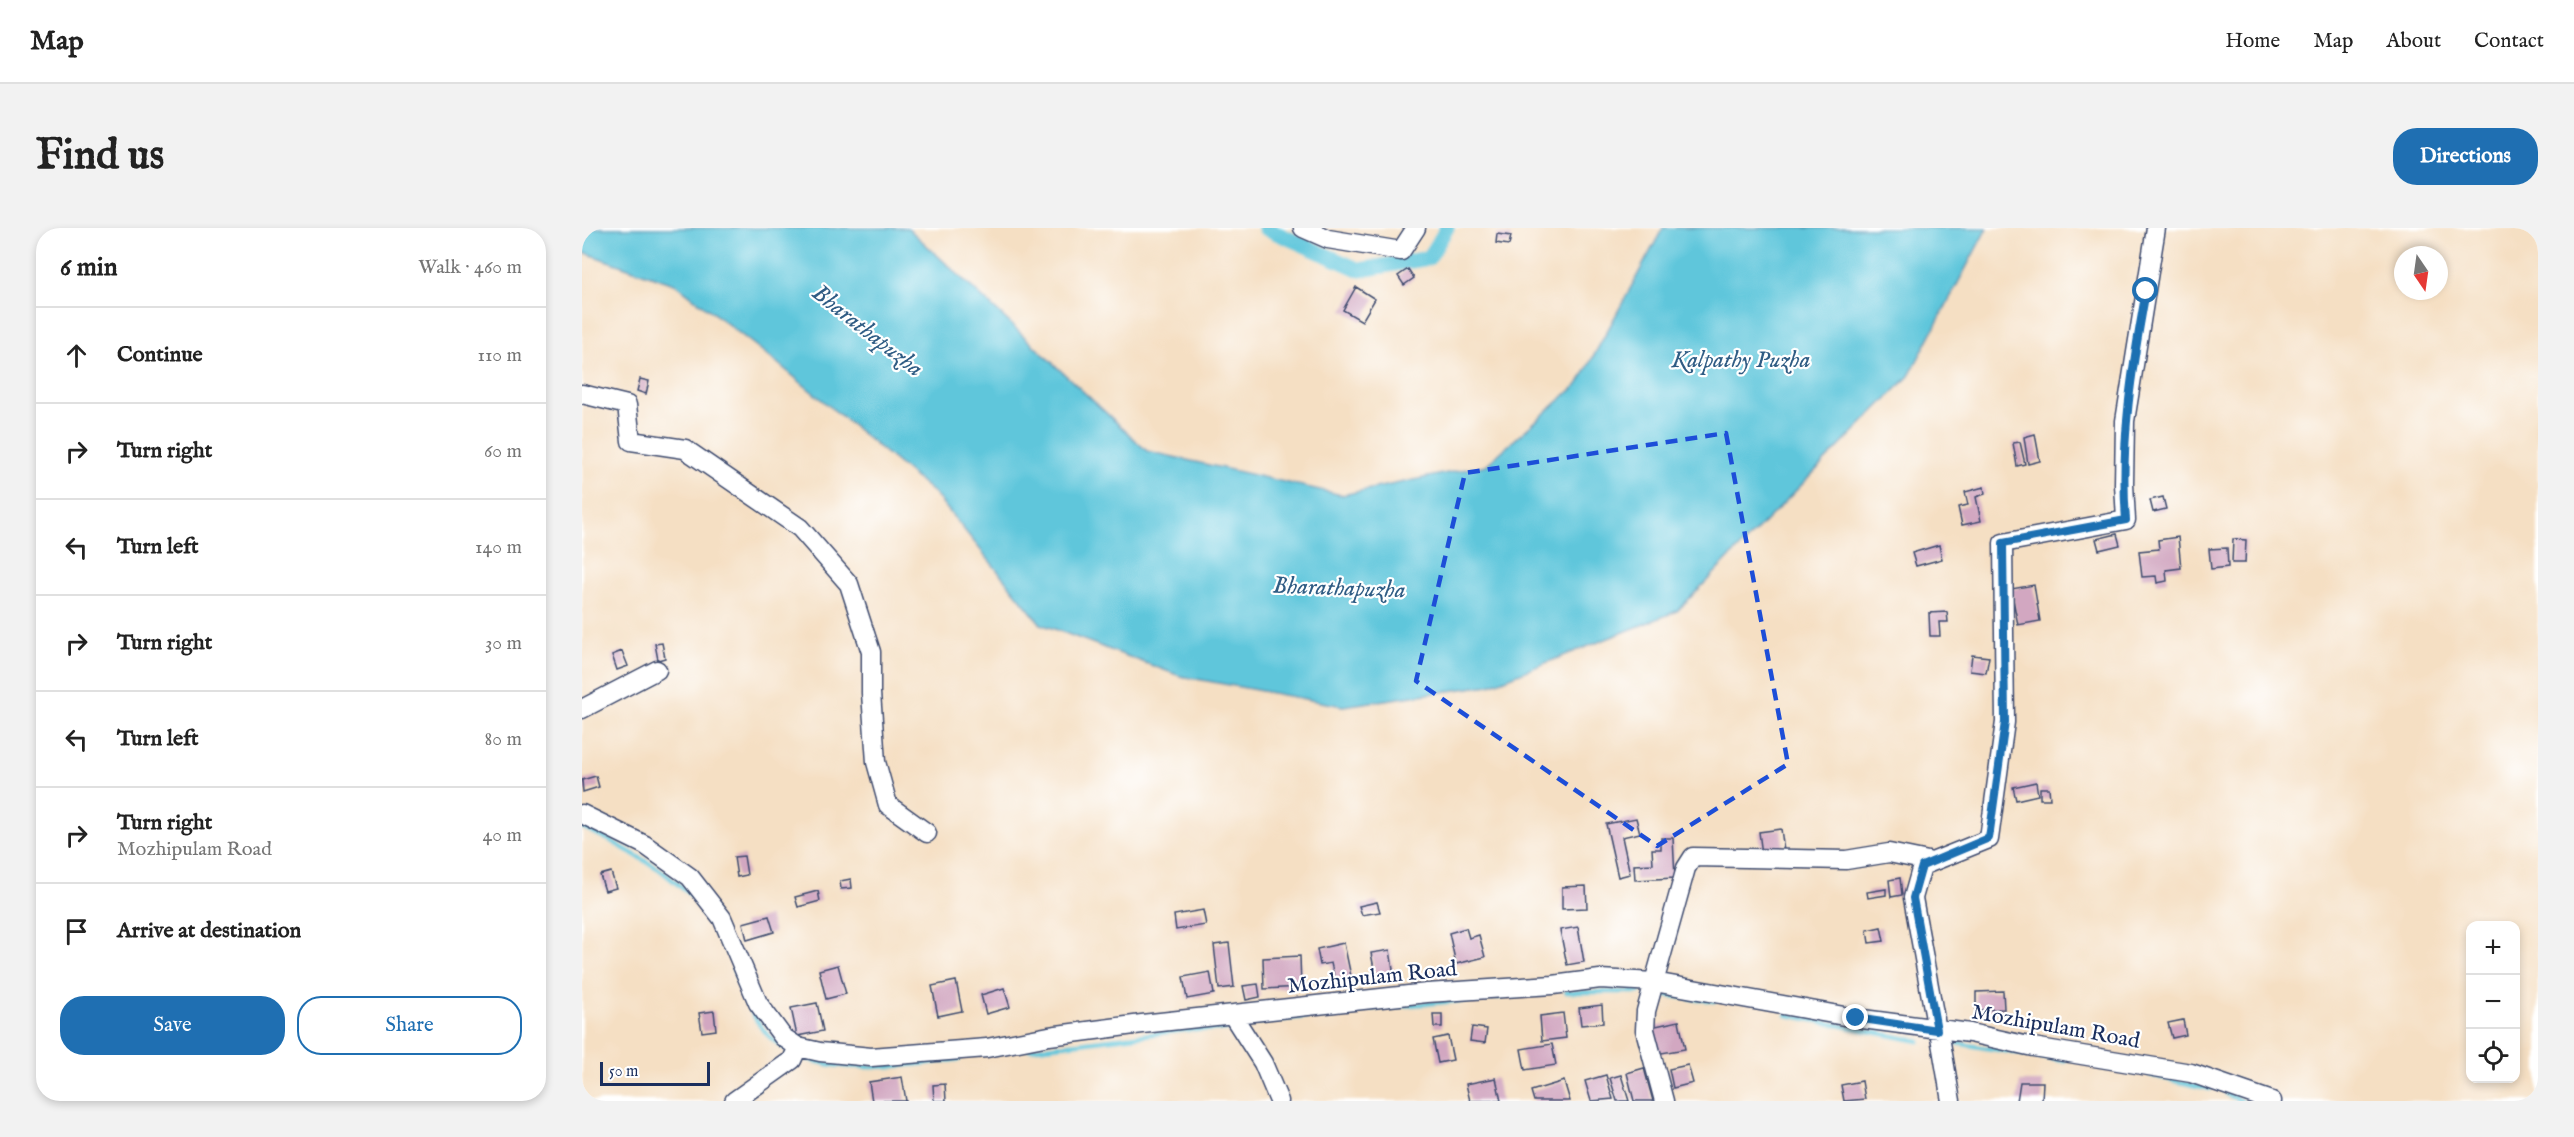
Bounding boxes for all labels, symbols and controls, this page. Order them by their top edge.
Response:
text: Map [30,24,84,59]
text: Home [2225,28,2280,55]
text: Map [2313,28,2353,55]
text: About [2386,28,2441,55]
text: Contact [2474,28,2544,55]
button: Directions [2393,128,2538,185]
text: Find us [36,130,164,183]
north arrow [2394,246,2448,300]
text: 6 min [60,251,118,284]
text: Walk · 460 m [418,255,522,280]
route start [2132,277,2158,303]
water label: Bharathapuzha [805,278,929,384]
icon: ahead [60,339,93,372]
text: Continue [117,341,203,369]
text: 110 m [478,343,522,368]
water label: Kalpathy Puzha [1671,345,1810,376]
icon: right [60,435,93,468]
text: Turn right [117,437,212,465]
text: 60 m [484,439,522,464]
icon: left [60,531,93,564]
text: Turn left [117,533,199,561]
text: 140 m [475,535,522,560]
water label: Bharathapuzha [1272,571,1406,606]
icon: right [60,627,93,660]
text: Turn right [117,629,212,657]
text: 30 m [485,631,522,656]
icon: left [60,723,93,756]
text: Turn left [117,725,199,753]
text: 80 m [485,727,522,752]
text: Turn right [117,809,212,837]
icon: right [60,819,93,852]
text: 40 m [483,823,522,848]
text: Mozhipulam Road [117,837,272,862]
icon: arrive [60,915,93,948]
text: Arrive at destination [117,917,301,945]
map controls [2466,921,2520,1083]
button: + [2466,921,2520,975]
street label: Mozhipulam Road [1286,955,1459,1001]
button: − [2466,975,2520,1029]
button: Save [60,996,285,1055]
button: Share [297,996,522,1055]
street label: Mozhipulam Road [1969,998,2142,1056]
route end [1842,1004,1868,1030]
button: locate [2466,1029,2520,1083]
scale bar [600,1059,710,1086]
text: 50 m [609,1062,638,1082]

